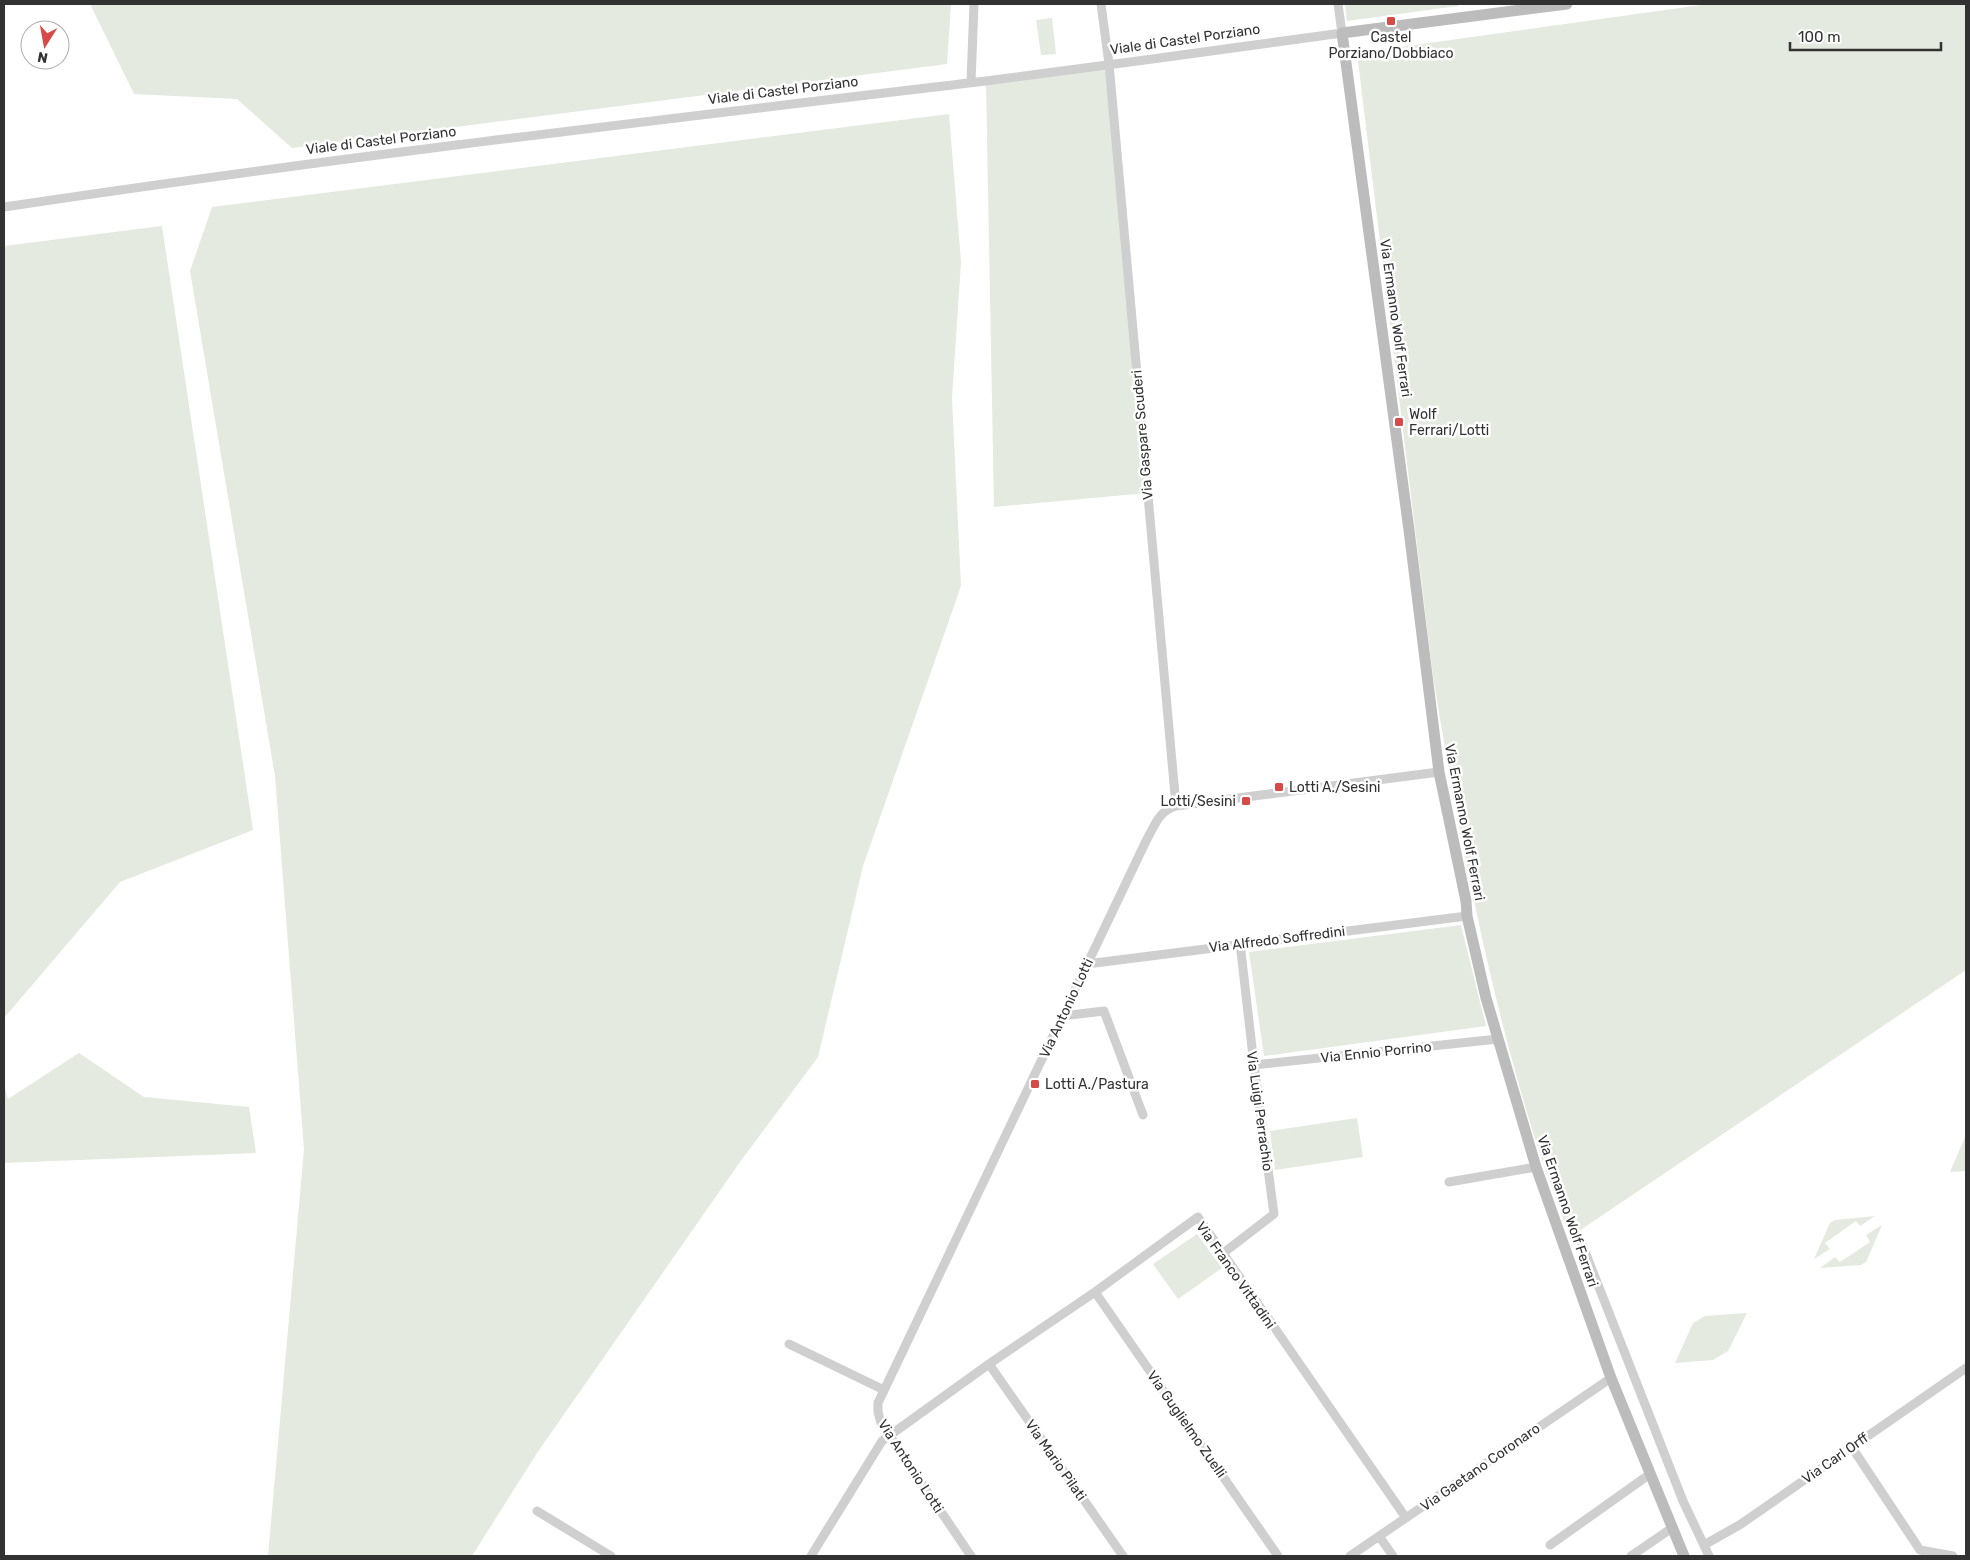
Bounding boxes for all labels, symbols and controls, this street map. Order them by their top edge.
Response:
marker: Castel Porziano/Dobbiaco [1385,15,1397,27]
north arrow [20,20,70,70]
scale bar [1790,20,1941,52]
street label: Viale di Castel Porziano [1109,21,1261,58]
text: 100 m [1798,28,1840,46]
place label: Castel Porziano/Dobbiaco [1328,29,1454,62]
text: N [36,48,49,67]
street label: Viale di Castel Porziano [707,73,859,108]
street label: Viale di Castel Porziano [305,123,457,158]
street label: Via Ermanno Wolf Ferrari [1376,238,1415,398]
street label: Via Gaspare Scuderi [1128,369,1157,501]
place label: Wolf Ferrari/Lotti [1409,406,1489,439]
marker: Wolf Ferrari/Lotti [1393,416,1405,428]
street label: Via Ermanno Wolf Ferrari [1441,742,1488,902]
place label: Lotti A./Sesini [1289,779,1381,796]
marker: Lotti A./Sesini [1273,781,1285,793]
place label: Lotti/Sesini [1160,793,1236,810]
marker: Lotti/Sesini [1240,795,1252,807]
street label: Via Alfredo Soffredini [1208,923,1346,956]
street label: Via Antonio Lotti [1036,956,1097,1061]
street label: Via Ennio Porrino [1320,1038,1432,1067]
street label: Via Luigi Perrachio [1243,1050,1276,1172]
place label: Lotti A./Pastura [1045,1076,1149,1093]
marker: Lotti A./Pastura [1029,1078,1041,1090]
street label: Via Ermanno Wolf Ferrari [1534,1133,1602,1289]
street label: Via Franco Vittadini [1192,1219,1279,1332]
street label: Via Guglielmo Zuelli [1143,1368,1230,1481]
street label: Via Antonio Lotti [874,1416,947,1516]
street label: Via Mario Pilati [1021,1417,1090,1504]
street label: Via Gaetano Coronaro [1417,1420,1543,1515]
street label: Via Carl Orff [1799,1429,1872,1488]

